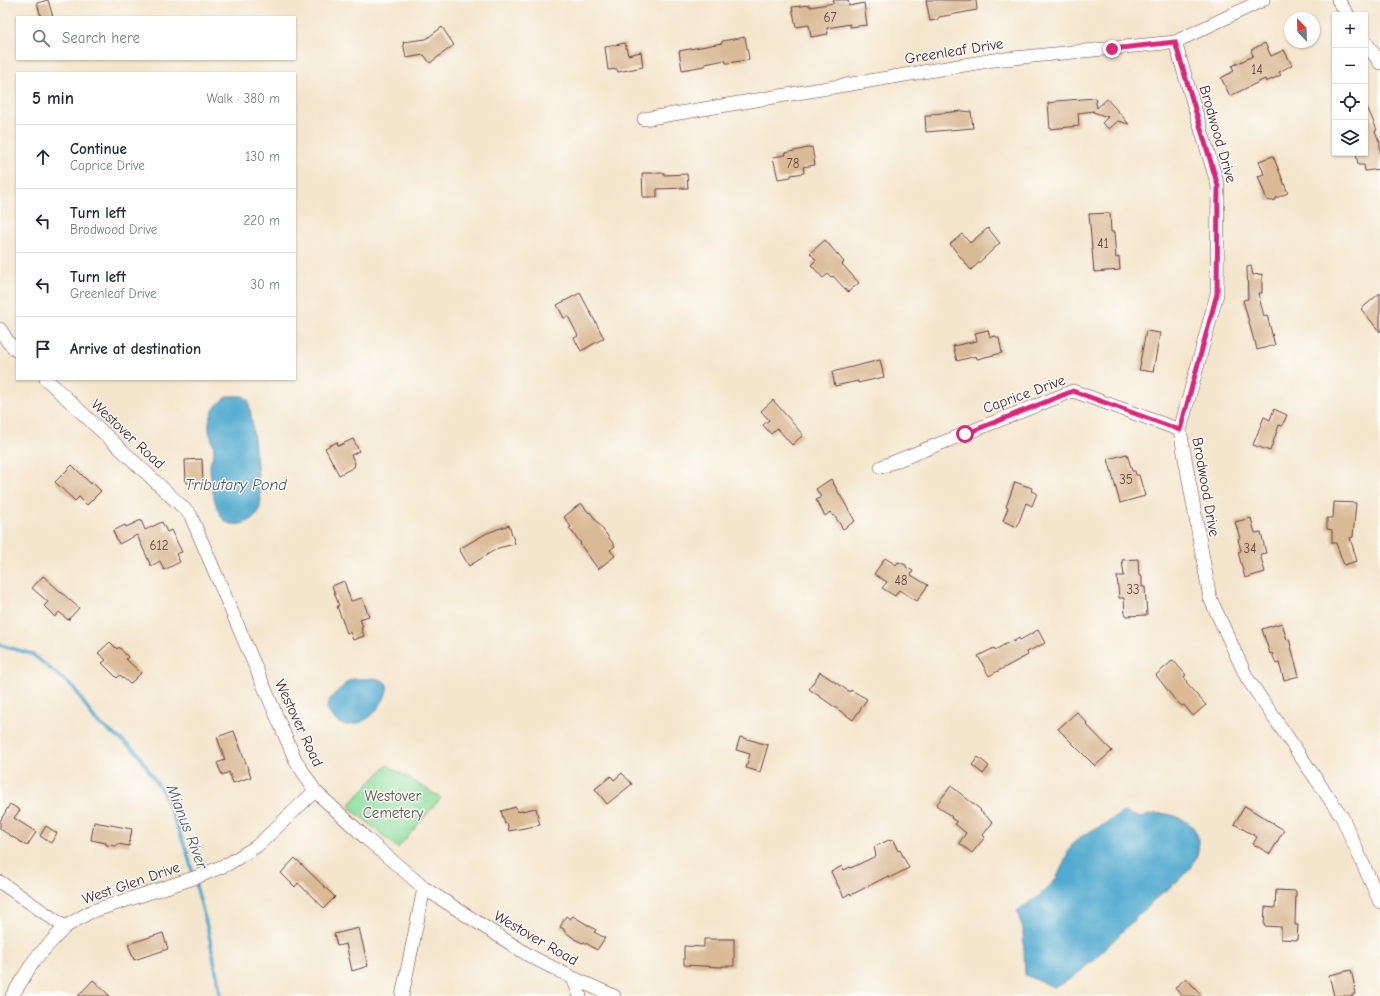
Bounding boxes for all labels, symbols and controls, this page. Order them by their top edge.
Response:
house number: 67 [823,10,837,25]
north arrow [1284,12,1320,48]
map controls [1332,12,1368,156]
button: + [1332,12,1368,48]
search box [16,16,296,60]
icon: search [30,27,52,49]
text: Search here [62,29,140,47]
street label: Greenleaf Drive [903,34,1005,68]
route end [1103,40,1121,58]
button: − [1332,48,1368,84]
house number: 14 [1251,62,1263,77]
street label: Brodwood Drive [1195,83,1241,185]
button: locate [1332,84,1368,120]
text: 5 min [32,89,74,108]
text: Walk · 380 m [207,91,280,106]
button: layers [1332,120,1368,156]
text: Continue [70,140,127,158]
icon: ahead [32,146,54,168]
text: 130 m [245,149,280,164]
house number: 78 [787,156,800,171]
text: Caprice Drive [70,158,145,173]
text: Turn left [70,204,126,222]
icon: left [32,210,54,232]
text: 220 m [243,213,280,228]
text: Brodwood Drive [70,222,157,237]
house number: 41 [1097,236,1109,251]
text: Turn left [70,268,126,286]
icon: left [32,274,54,296]
text: 30 m [250,277,280,292]
text: Greenleaf Drive [70,286,156,301]
icon: arrive [32,338,54,360]
text: Arrive at destination [70,340,201,358]
street label: Caprice Drive [980,371,1068,417]
street label: Westover Road [87,395,169,473]
route start [956,425,974,443]
street label: Brodwood Drive [1188,436,1224,539]
house number: 35 [1119,472,1133,487]
water label: Tributary Pond [185,476,287,494]
house number: 612 [150,538,169,553]
house number: 34 [1244,541,1256,556]
house number: 48 [895,573,908,588]
house number: 33 [1126,582,1140,597]
street label: Westover Road [271,677,327,769]
water label: Mianus River [162,781,212,872]
park label: Westover Cemetery [363,787,424,822]
street label: West Glen Drive [80,858,183,908]
street label: Westover Road [491,907,581,969]

